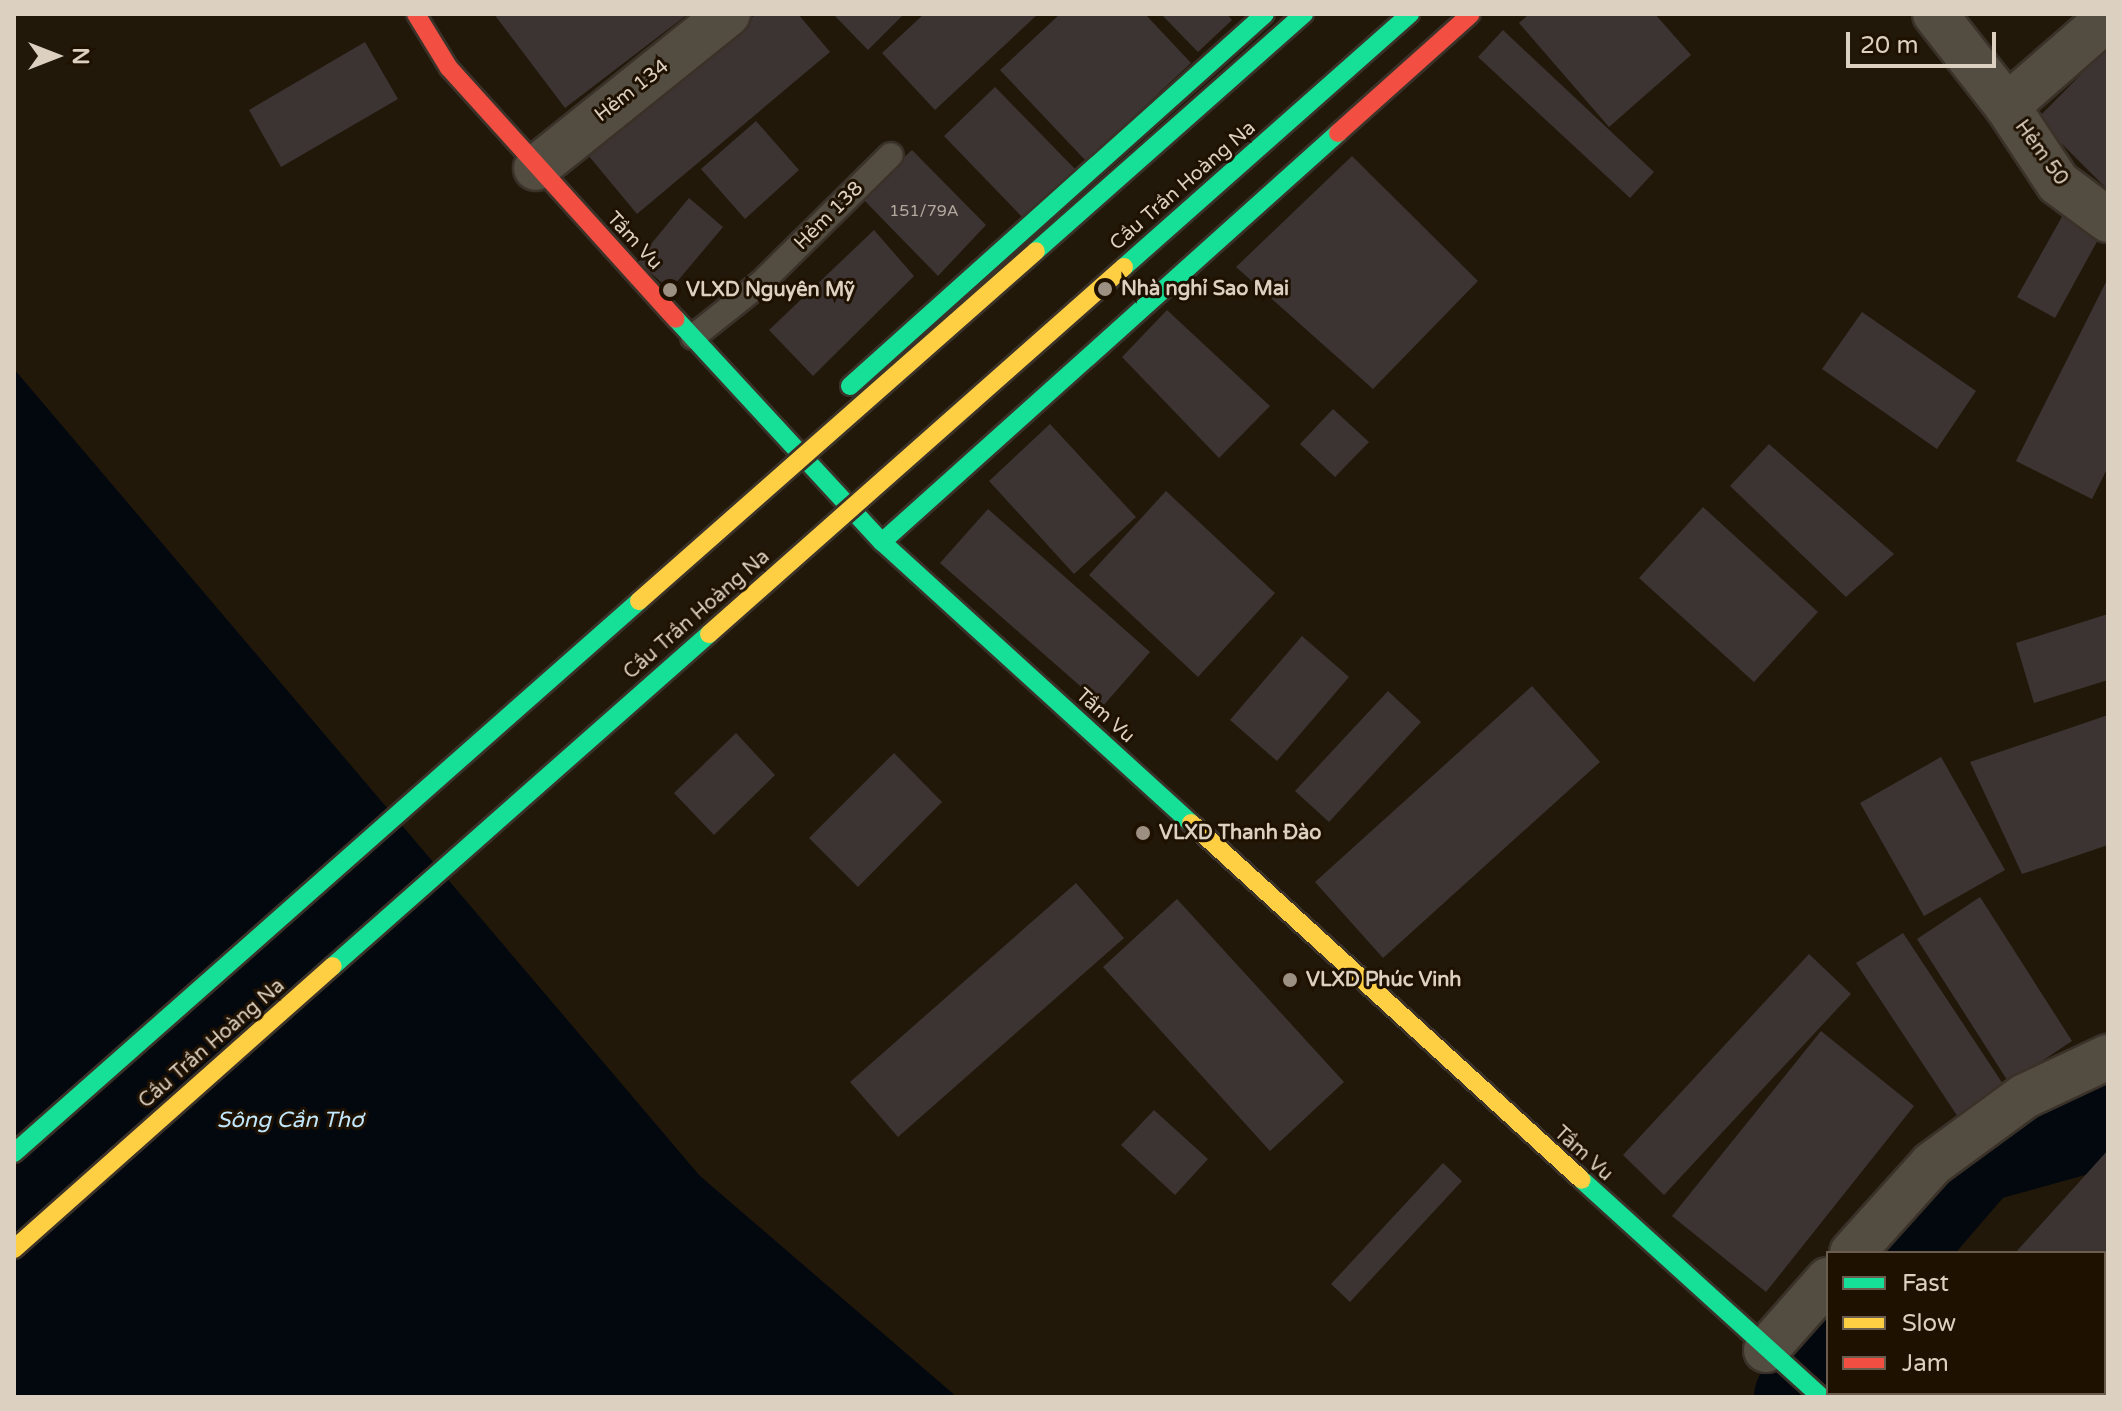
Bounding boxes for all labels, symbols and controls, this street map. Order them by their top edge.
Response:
north arrow [16,16,96,96]
scale bar [1850,16,2000,66]
text: 20 m [1860,31,1918,60]
text: N [67,47,93,65]
street label: Hẻm 134 [590,55,674,127]
street label: Cầu Trần Hoàng Na [1105,116,1261,256]
street label: Hẻm 50 [2009,116,2073,190]
street label: Hẻm 138 [790,177,868,255]
house number: 151/79A [889,201,959,221]
street label: Tầm Vu [601,207,667,275]
place label: Nhà nghỉ Sao Mai [1121,277,1289,301]
place label: VLXD Nguyên Mỹ [686,278,855,302]
marker: Nhà nghỉ Sao Mai [1096,280,1114,298]
marker: VLXD Nguyên Mỹ [661,281,679,299]
street label: Cầu Trần Hoàng Na [619,545,775,685]
street label: Tầm Vu [1071,683,1139,749]
place label: VLXD Thanh Đào [1159,821,1321,845]
marker: VLXD Thanh Đào [1134,824,1152,842]
place label: VLXD Phúc Vinh [1306,968,1462,992]
marker: VLXD Phúc Vinh [1281,971,1299,989]
street label: Cầu Trần Hoàng Na [134,974,290,1114]
water label: Sông Cần Thơ [217,1108,363,1134]
street label: Tầm Vu [1549,1121,1617,1187]
legend [1826,1251,2106,1395]
text: Fast [1902,1269,1949,1298]
text: Slow [1902,1309,1956,1338]
text: Jam [1902,1349,1949,1378]

